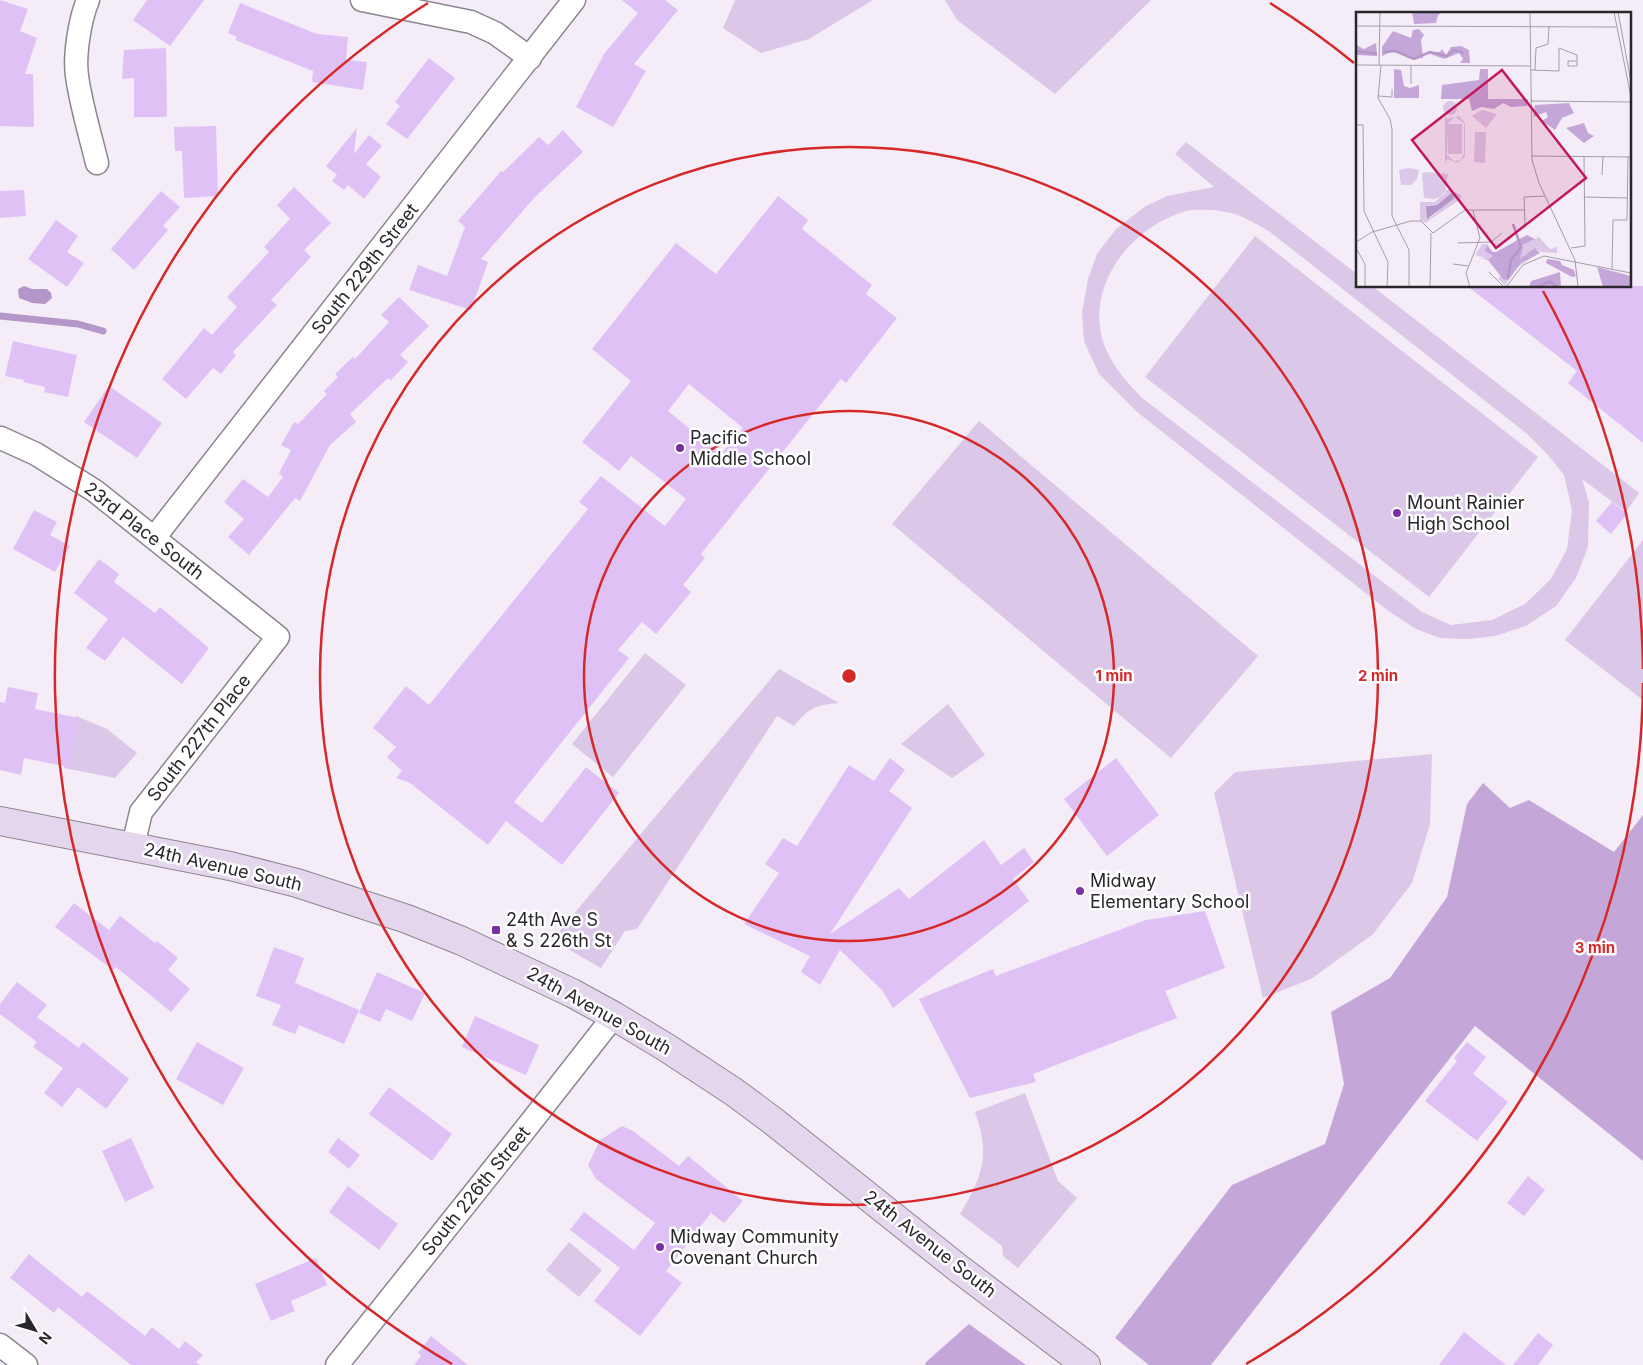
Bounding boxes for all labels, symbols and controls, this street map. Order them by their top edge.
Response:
inset map [1356,12,1630,288]
street label: South 229th Street [307,199,422,338]
place label: Pacific Middle School [690,427,811,469]
marker: Pacific Middle School [674,442,686,454]
street label: 23rd Place South [80,477,208,584]
place label: Mount Rainier High School [1407,492,1525,534]
marker: Mount Rainier High School [1391,507,1403,519]
text: 1 min [1095,666,1133,685]
text: 2 min [1358,666,1398,685]
centre of rings [840,667,858,685]
street label: South 227th Place [143,670,255,805]
street label: 24th Avenue South [142,838,304,895]
place label: Midway Elementary School [1090,870,1249,912]
marker: Midway Elementary School [1074,885,1086,897]
place label: 24th Ave S & S 226th St [506,909,612,951]
marker: 24th Ave S & S 226th St [490,924,502,936]
text: 3 min [1575,938,1615,957]
street label: 24th Avenue South [523,962,675,1059]
street label: South 226th Street [417,1122,534,1260]
street label: 24th Avenue South [860,1186,1000,1302]
place label: Midway Community Covenant Church [670,1226,839,1268]
marker: Midway Community Covenant Church [654,1241,666,1253]
north arrow [10,1305,60,1355]
text: N [36,1329,56,1348]

